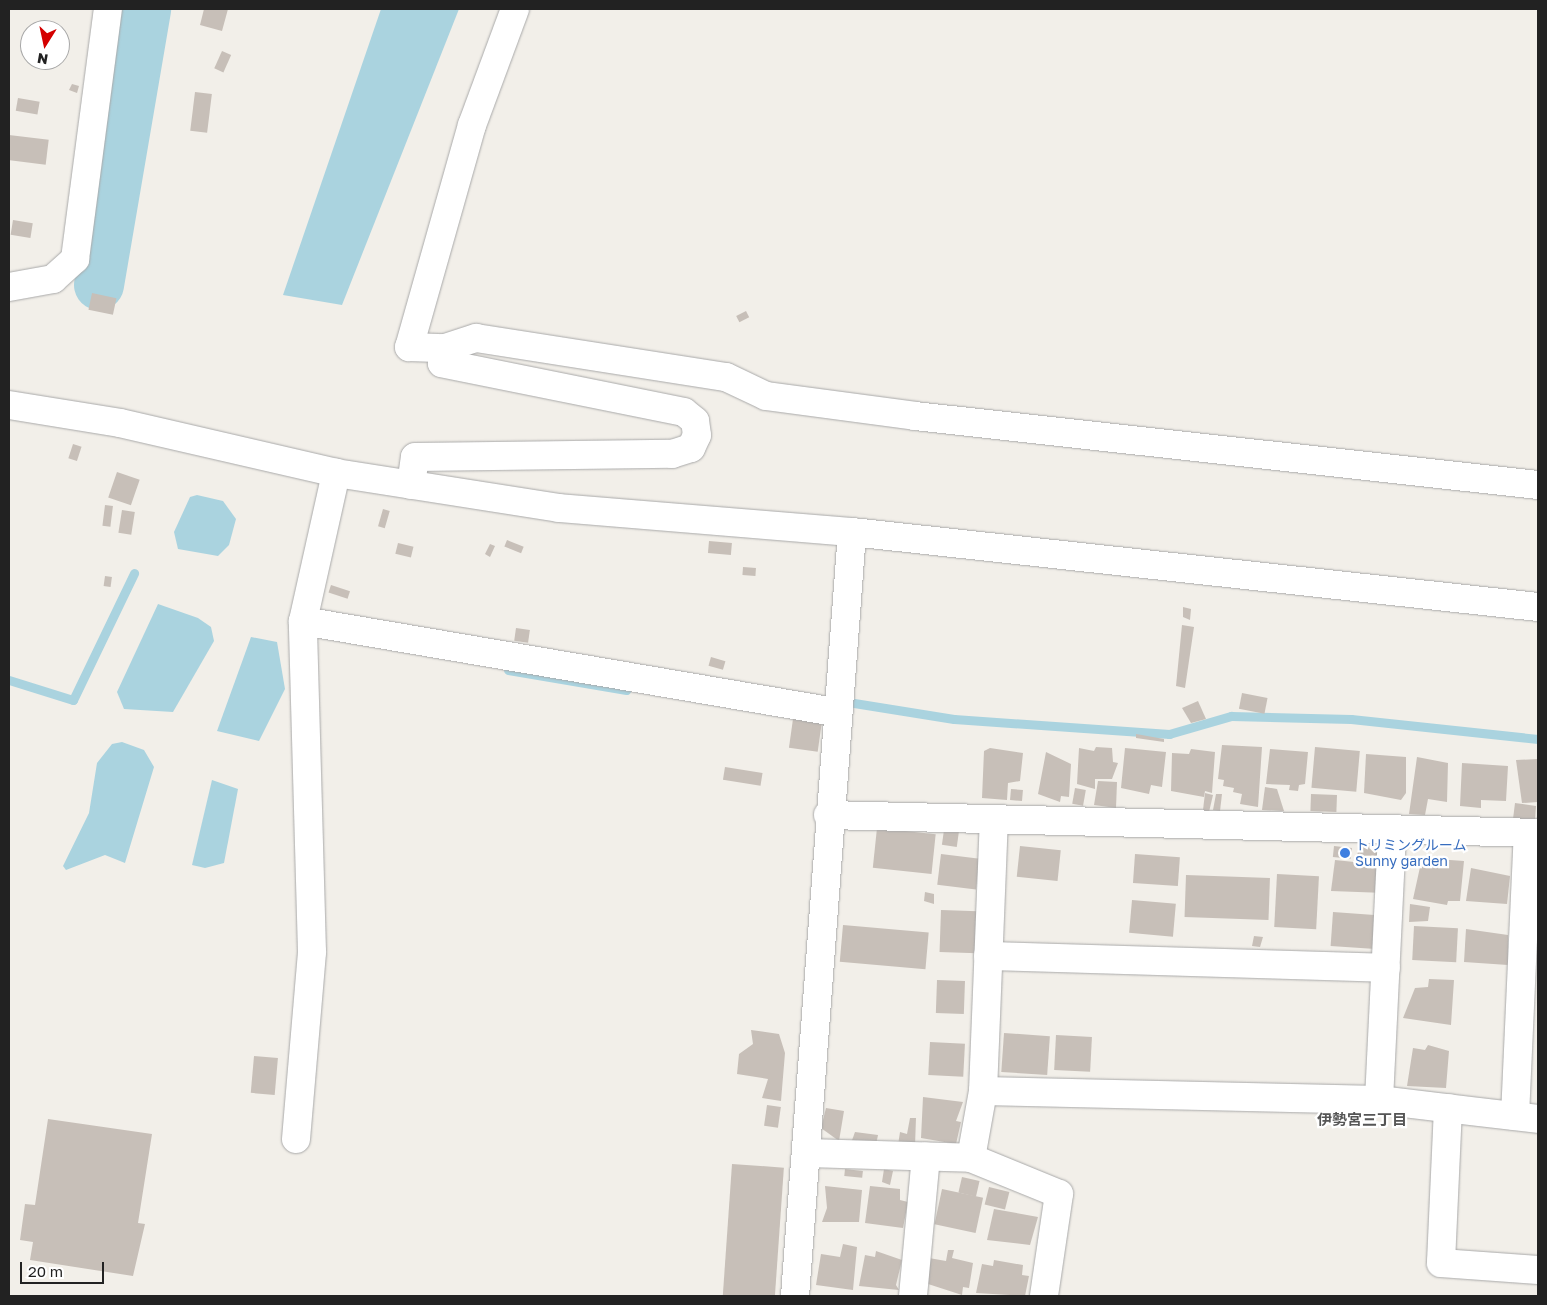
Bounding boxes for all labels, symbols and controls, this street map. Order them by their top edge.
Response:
north arrow [20,20,70,70]
text: N [36,50,49,69]
place label: トリミングルーム Sunny garden [1355,837,1467,870]
marker: トリミングルーム Sunny garden [1339,847,1351,859]
district label: 伊勢宮三丁目 [1317,1111,1407,1129]
scale bar [22,1252,106,1284]
text: 20 m [28,1262,63,1280]

